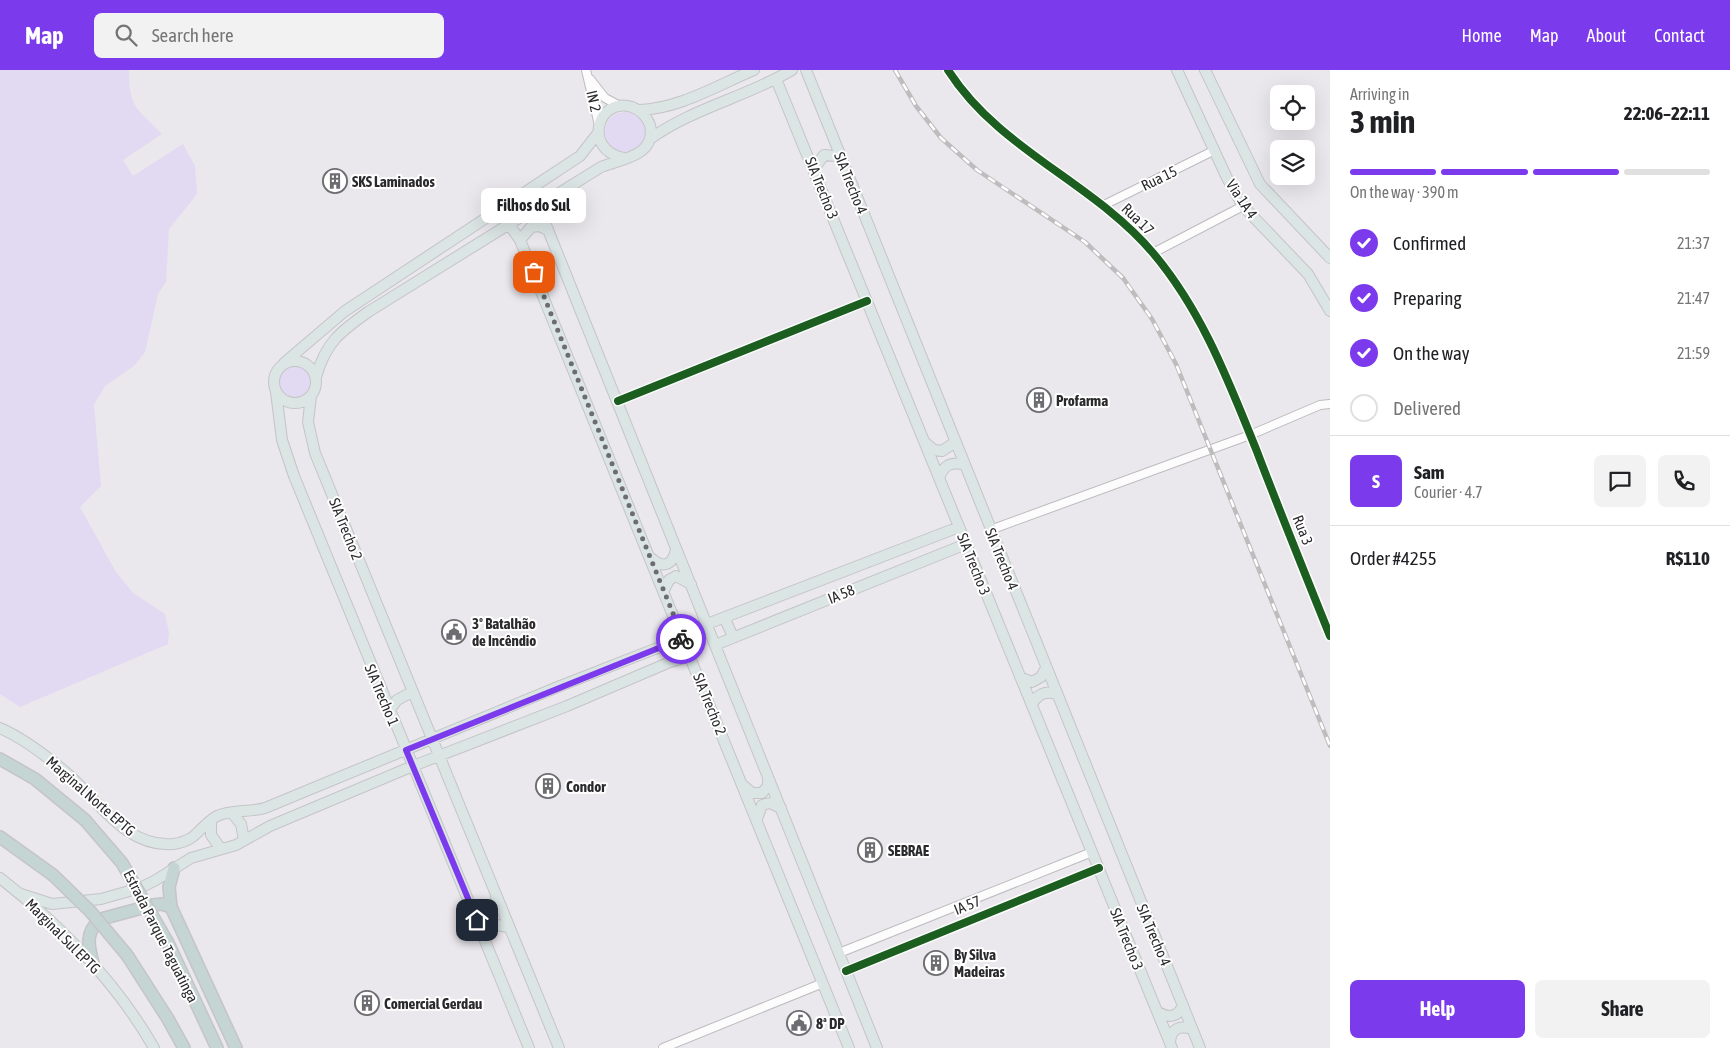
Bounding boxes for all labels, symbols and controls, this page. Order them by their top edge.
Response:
search box [94,13,444,58]
icon: search [112,21,140,49]
text: Map [25,22,64,49]
text: Search here [152,24,234,46]
text: Home [1462,25,1502,46]
text: Map [1530,25,1559,46]
text: About [1587,25,1626,46]
text: Contact [1654,25,1705,46]
map controls [1270,85,1315,185]
button: locate [1270,85,1315,130]
text: Arriving in [1350,85,1410,103]
street label: IN 2 [583,88,605,114]
text: 22:06–22:11 [1624,102,1710,124]
text: 3 min [1350,103,1415,140]
button: layers [1270,140,1315,185]
street label: SIA Trecho 4 [831,150,871,216]
street label: SIA Trecho 3 [802,155,842,221]
street label: Rua 15 [1138,162,1180,194]
building icon: SKS Laminados [322,168,348,194]
place label: SKS Laminados [352,173,435,190]
street label: Via 1A 4 [1223,176,1261,222]
text: On the way · 390 m [1350,183,1459,201]
callout: Filhos do Sul [482,187,586,222]
text: Filhos do Sul [497,196,570,214]
street label: Rua 17 [1118,200,1158,238]
icon: check [1350,229,1378,257]
text: Confirmed [1393,232,1466,254]
text: 21:37 [1677,234,1710,252]
pin [513,251,555,293]
icon: bag [520,258,548,286]
icon: check [1350,284,1378,312]
text: Preparing [1393,287,1462,309]
text: 21:47 [1677,289,1710,307]
icon: check [1350,339,1378,367]
text: On the way [1393,342,1470,364]
text: 21:59 [1677,344,1710,362]
building icon: Profarma [1026,387,1052,413]
place label: Profarma [1056,392,1108,409]
text: Delivered [1393,397,1461,419]
button: chat [1594,455,1646,507]
button: phone [1658,455,1710,507]
text: Sam [1414,461,1445,483]
text: S [1372,470,1380,492]
text: Courier · 4.7 [1414,483,1483,501]
street label: SIA Trecho 2 [326,496,366,562]
street label: Rua 3 [1289,513,1317,547]
street label: SIA Trecho 4 [982,526,1022,592]
street label: SIA Trecho 3 [954,531,994,597]
text: Order #4255 [1350,547,1437,569]
text: R$110 [1666,547,1710,569]
street label: IA 58 [825,581,857,607]
courier [656,614,706,664]
place label: 3º Batalhão de Incêndio [472,615,536,649]
public building icon: 3º Batalhão de Incêndio [441,619,467,645]
icon: bike [667,625,695,653]
street label: SIA Trecho 1 [361,662,403,728]
street label: SIA Trecho 2 [690,671,730,737]
street label: Marginal Norte EPTG [43,753,139,839]
building icon: Condor [535,773,561,799]
place label: Condor [566,778,606,795]
building icon: SEBRAE [857,837,883,863]
place label: SEBRAE [888,842,930,859]
street label: Estrada Parque Taguatinga [120,867,202,1005]
street label: IA 57 [951,892,983,918]
street label: Marginal Sul EPTG [22,895,104,977]
pin [456,899,498,941]
street label: SIA Trecho 4 [1133,902,1175,968]
icon: home [463,906,491,934]
street label: SIA Trecho 3 [1107,906,1147,972]
place label: By Silva Madeiras [954,946,1005,980]
building icon: By Silva Madeiras [923,950,949,976]
button: Help [1350,980,1525,1038]
button: Share [1535,980,1710,1038]
building icon: Comercial Gerdau [354,990,380,1016]
place label: Comercial Gerdau [384,995,482,1012]
public building icon: 8ª DP [786,1010,812,1036]
place label: 8ª DP [816,1015,845,1032]

